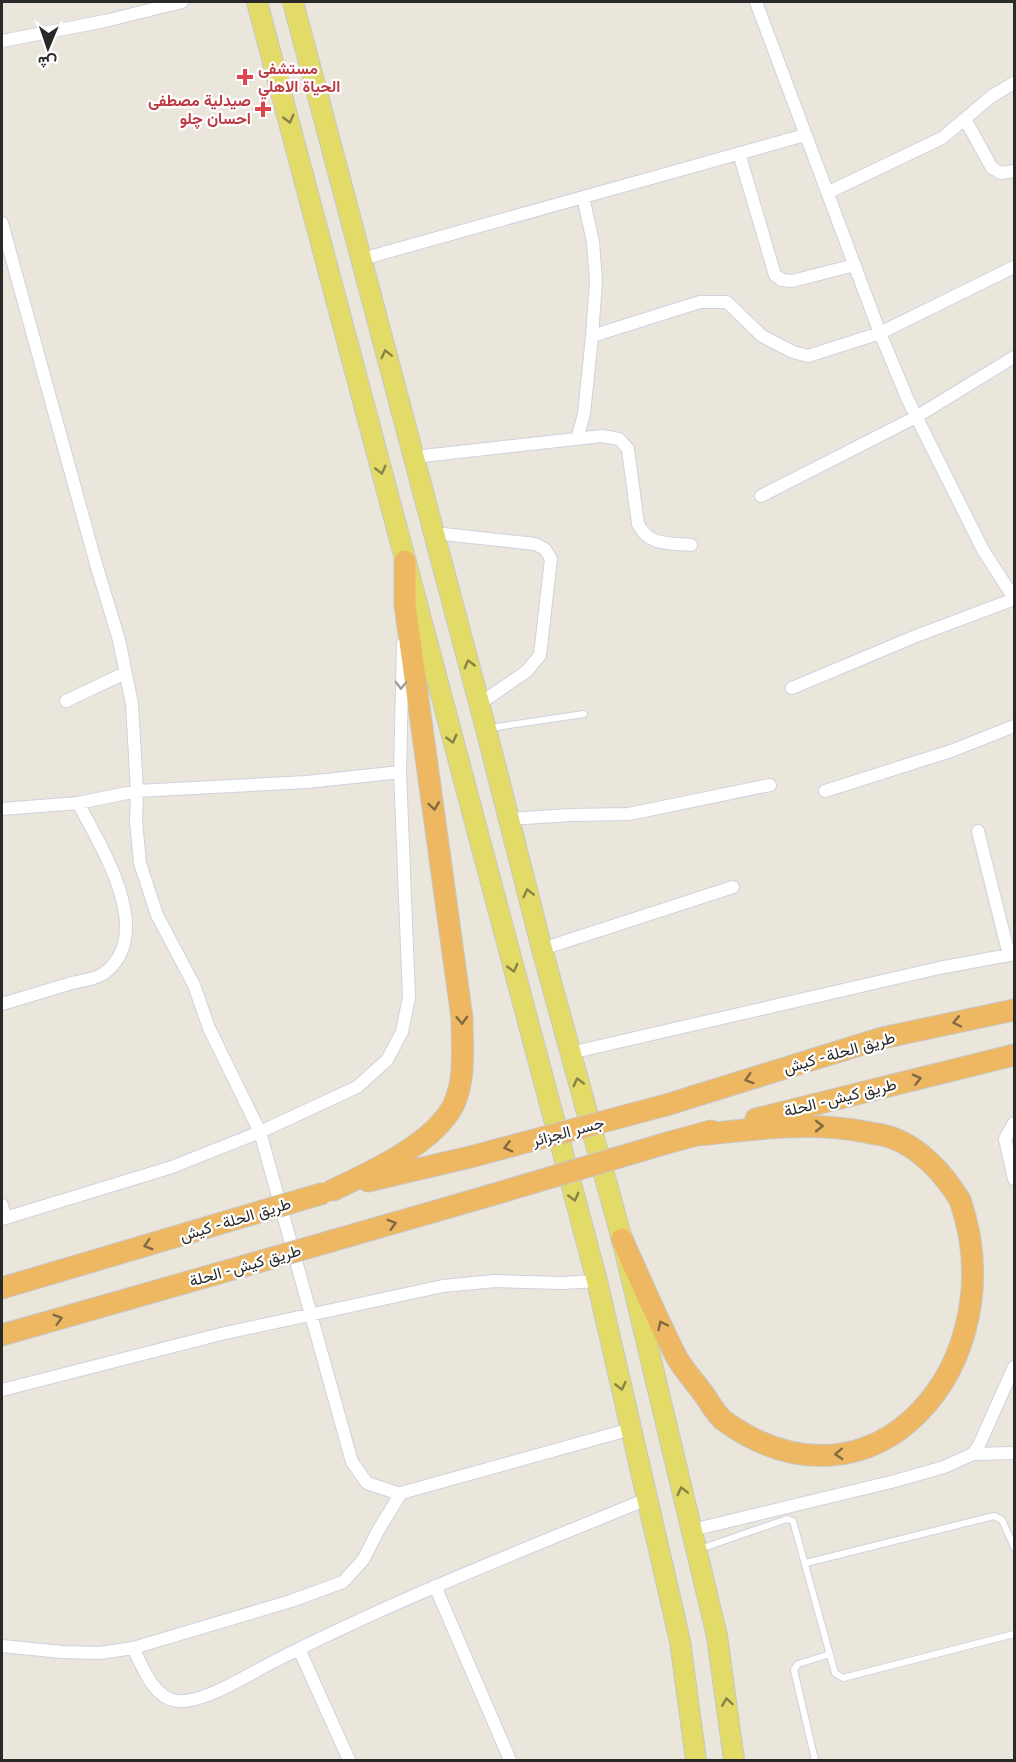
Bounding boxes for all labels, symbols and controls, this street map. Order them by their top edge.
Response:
north arrow [18,18,78,78]
text: ش [38,53,57,73]
place label: مستشفى الحياة الاهلي [258,58,340,100]
marker: مستشفى الحياة الاهلي [236,68,254,86]
place label: صيدلية مصطفى احسان چلو [148,90,251,130]
marker: صيدلية مصطفى احسان چلو [256,102,270,116]
one-way arrow [281,114,294,124]
one-way arrow [381,349,393,360]
one-way arrow [374,465,387,475]
one-way arrow [463,659,476,669]
one-way arrow [394,680,407,689]
one-way arrow [445,734,458,744]
one-way arrow [427,802,439,811]
one-way arrow [523,889,535,899]
one-way arrow [506,963,519,973]
one-way arrow [953,1015,963,1028]
one-way arrow [455,1016,468,1025]
street label: طريق الحلة - كيش [781,1027,897,1078]
one-way arrow [744,1072,755,1084]
street label: طريق كيش - الحلة [782,1073,899,1122]
one-way arrow [912,1073,922,1086]
one-way arrow [573,1077,586,1087]
street label: جسر الجزائر [529,1112,607,1151]
one-way arrow [814,1120,823,1132]
one-way arrow [503,1140,514,1152]
one-way arrow [567,1192,580,1202]
street label: طريق الحلة - كيش [177,1193,293,1246]
one-way arrow [386,1219,397,1231]
one-way arrow [143,1238,154,1250]
street label: طريق كيش - الحلة [187,1240,303,1291]
one-way arrow [53,1313,63,1326]
one-way arrow [657,1320,669,1331]
one-way arrow [614,1381,627,1391]
one-way arrow [834,1447,843,1460]
one-way arrow [677,1487,690,1497]
one-way arrow [722,1698,734,1707]

